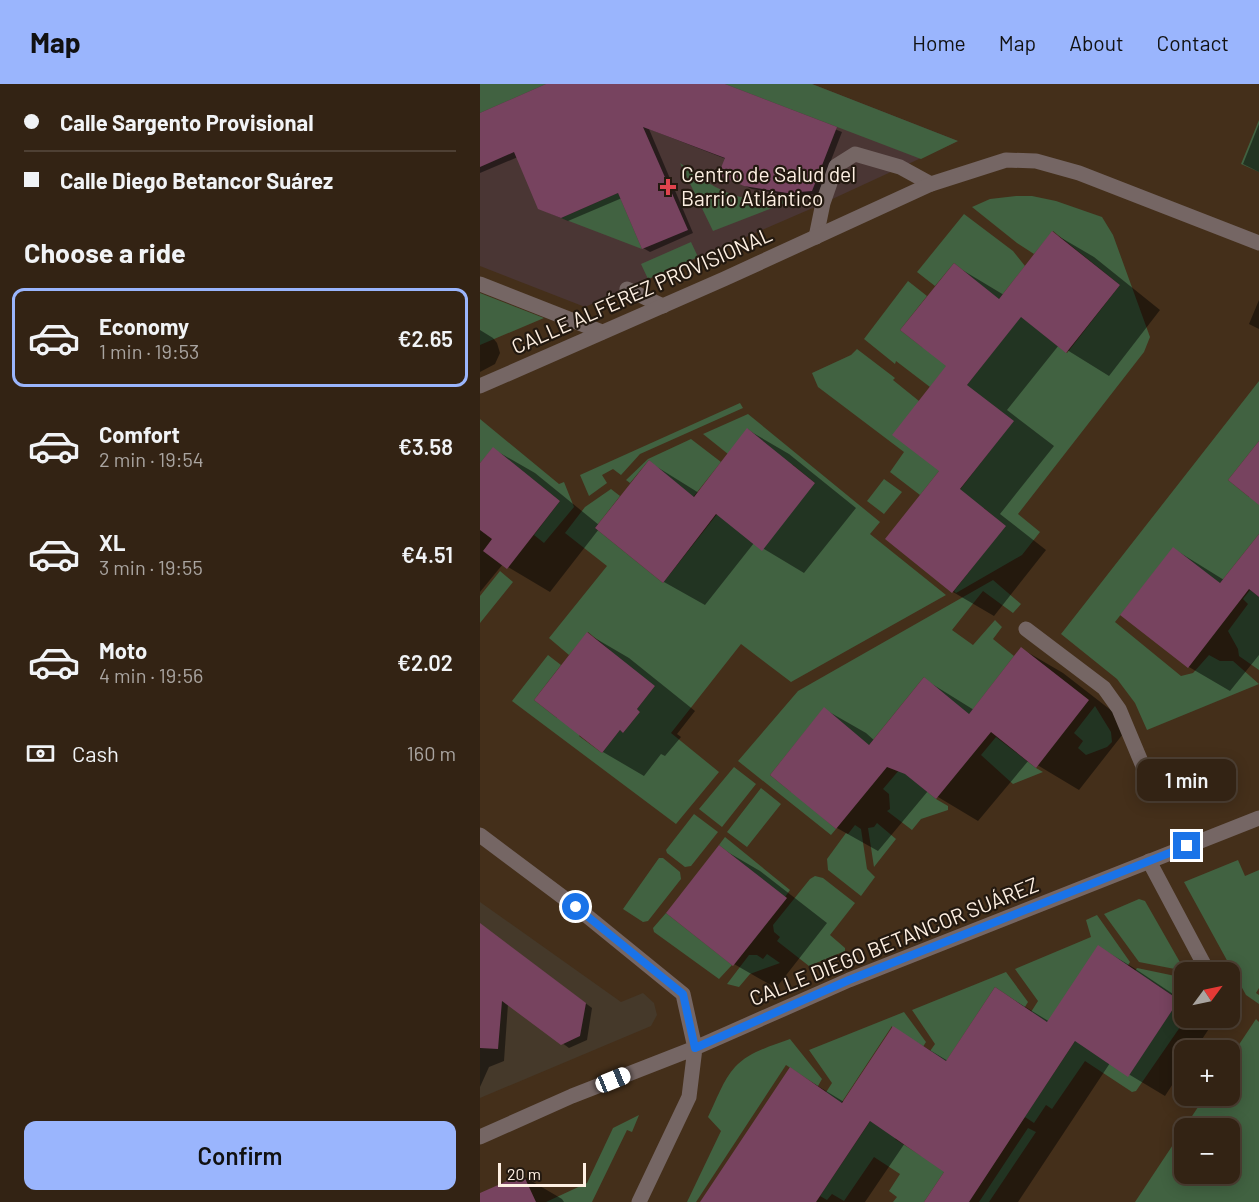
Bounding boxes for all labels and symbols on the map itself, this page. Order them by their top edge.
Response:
place label: Centro de Salud del Barrio Atlántico [681,161,856,210]
marker: Centro de Salud del Barrio Atlántico [659,178,677,196]
street label: CALLE ALFÉREZ PROVISIONAL [507,221,776,358]
callout: 1 min [1138,759,1236,801]
route end [1173,832,1200,859]
street label: CALLE DIEGO BETANCOR SUÁREZ [745,871,1042,1010]
route start [562,893,589,920]
north arrow [1174,962,1240,1028]
car [593,1065,633,1095]
scale bar [498,1160,586,1188]

